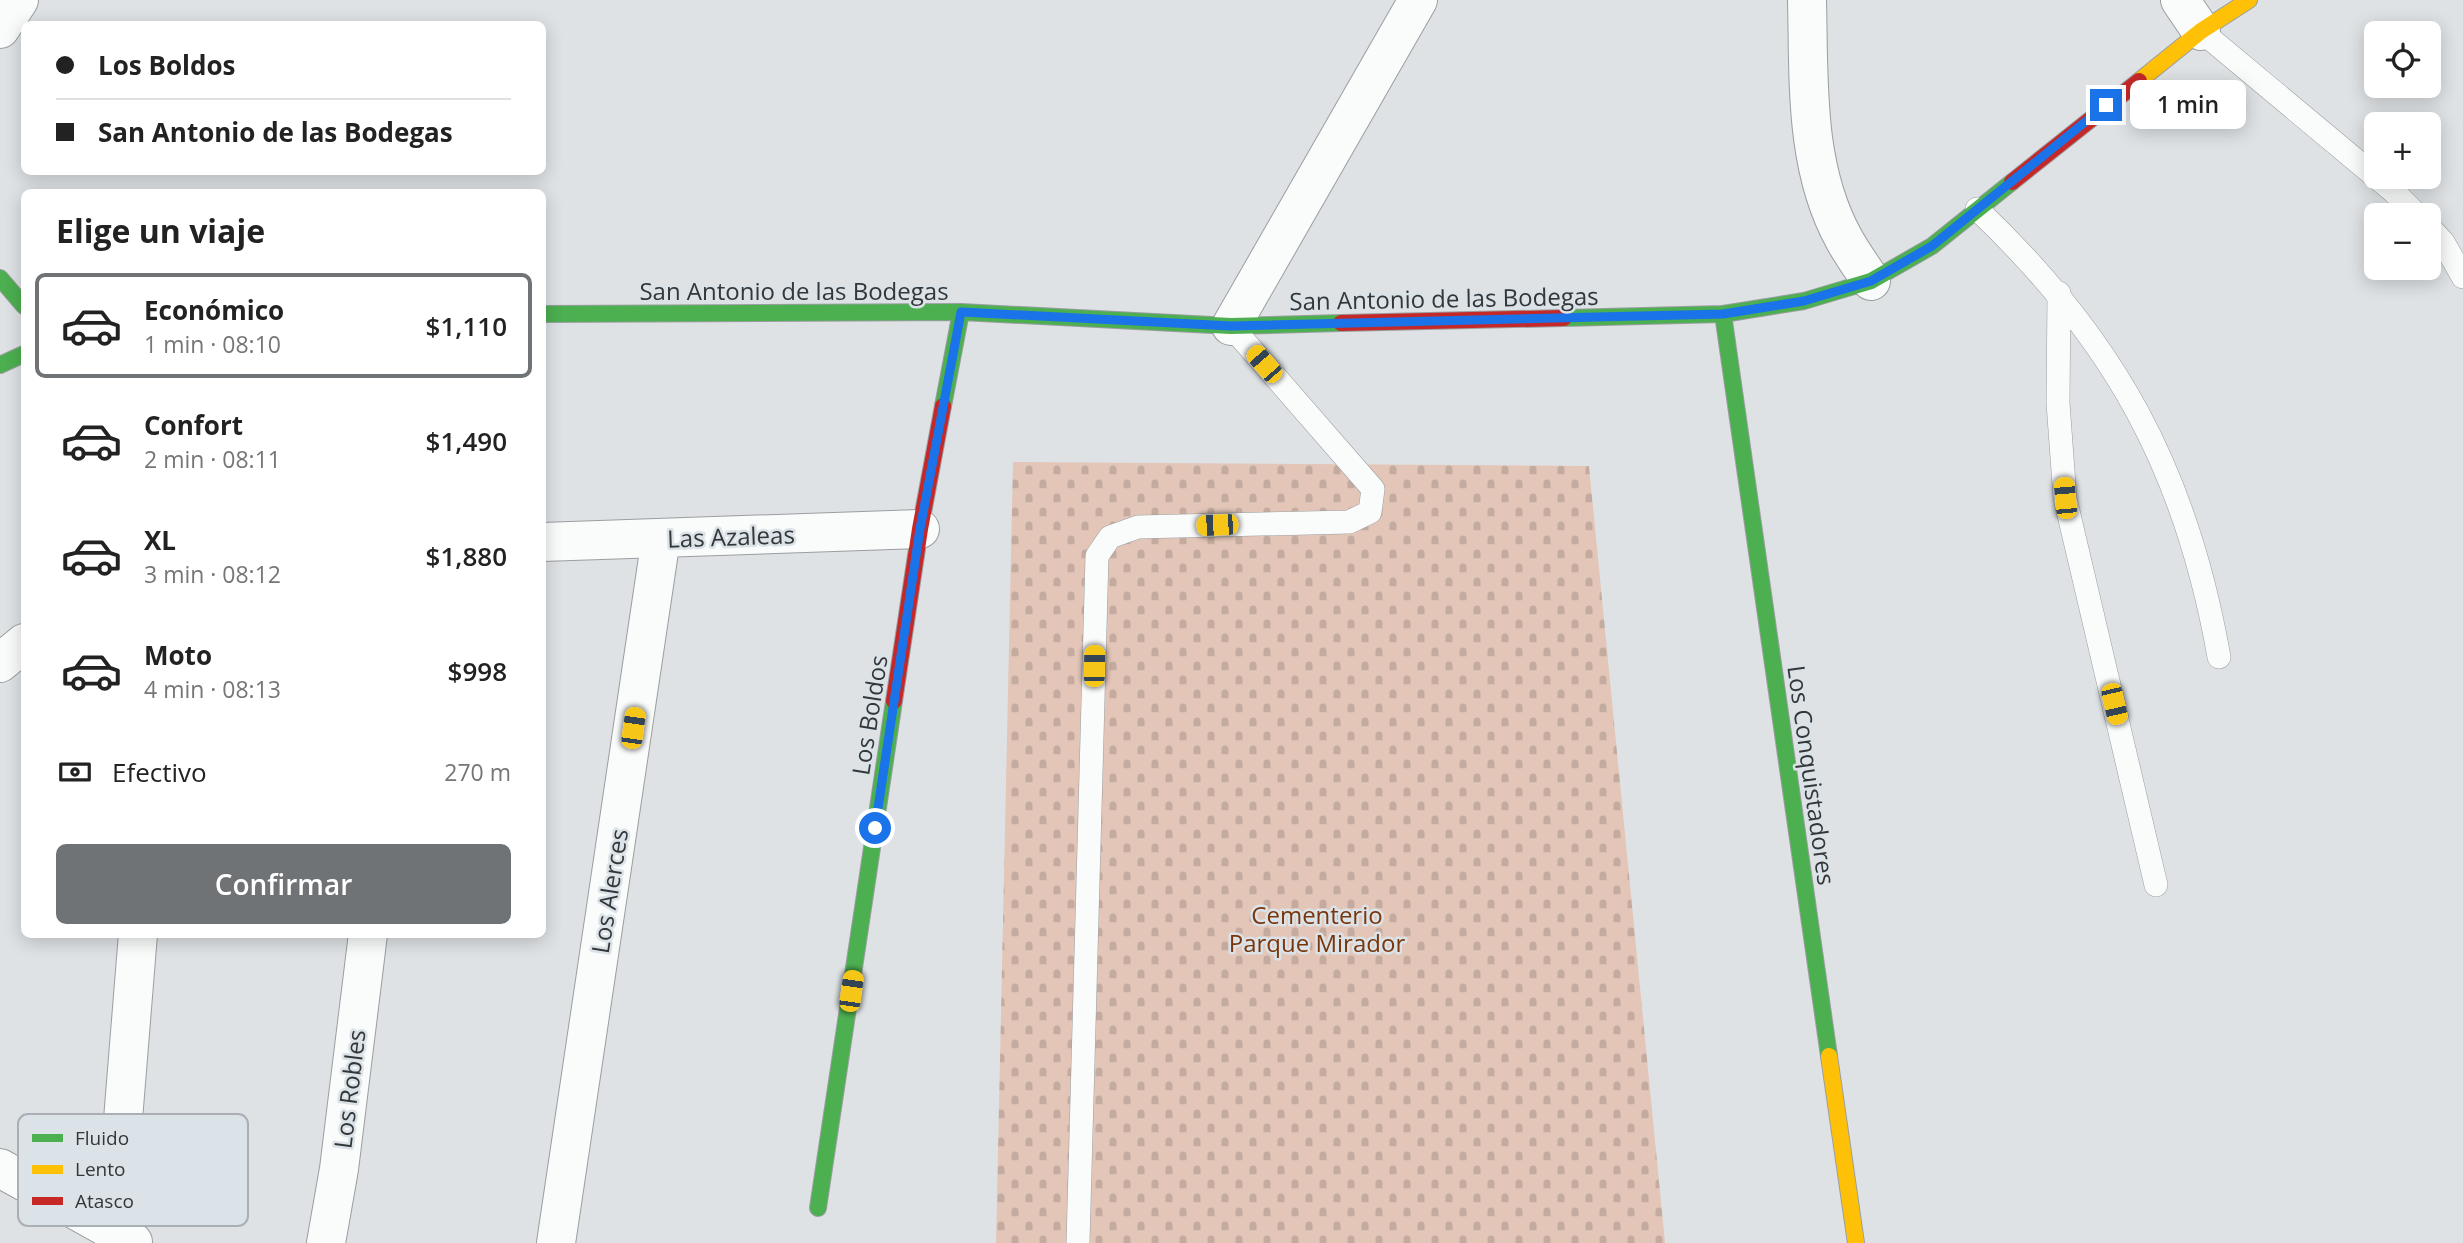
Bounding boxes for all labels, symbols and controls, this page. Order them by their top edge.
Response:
map controls [2364,21,2441,280]
button: locate [2364,21,2441,98]
text: Los Boldos [98,47,235,83]
callout: 1 min [2130,80,2246,130]
text: 1 min [2157,88,2219,120]
route end [2090,89,2122,121]
button: + [2364,112,2441,189]
text: San Antonio de las Bodegas [98,114,453,150]
button: − [2364,203,2441,280]
text: Elige un viaje [56,209,265,252]
street label: San Antonio de las Bodegas [639,274,949,307]
street label: San Antonio de las Bodegas [1289,279,1599,317]
text: Económico [144,292,284,328]
icon: car [60,294,123,357]
text: $1,110 [426,308,507,344]
text: 1 min · 08:10 [144,328,281,360]
car [1243,341,1286,387]
text: Confort [144,407,243,443]
icon: car [60,409,123,472]
text: $1,490 [426,423,507,459]
text: 2 min · 08:11 [144,443,281,475]
car [2053,476,2078,520]
car [1196,514,1239,536]
street label: Las Azaleas [667,517,795,555]
text: XL [144,522,176,558]
icon: car [60,524,123,587]
text: $1,880 [426,538,507,574]
text: 3 min · 08:12 [144,558,281,590]
text: Moto [144,637,212,673]
icon: car [60,639,123,702]
car [1084,645,1105,687]
text: $998 [448,653,507,689]
street label: Los Boldos [843,653,895,777]
street label: Los Conquistadores [1780,663,1844,887]
text: 4 min · 08:13 [144,673,281,705]
car [2100,681,2129,727]
car [620,706,647,750]
icon: cash [56,753,94,791]
text: Efectivo [112,754,207,790]
text: 270 m [444,756,511,788]
route start [859,812,891,844]
street label: Los Alerces [583,826,635,956]
button: Confirmar [56,844,511,924]
park label: Cementerio Parque Mirador [1229,898,1405,959]
car [838,969,865,1013]
street label: Los Robles [325,1028,373,1150]
legend [18,1114,248,1226]
text: Fluido [75,1125,129,1151]
text: Lento [75,1156,125,1182]
text: Atasco [75,1188,134,1214]

